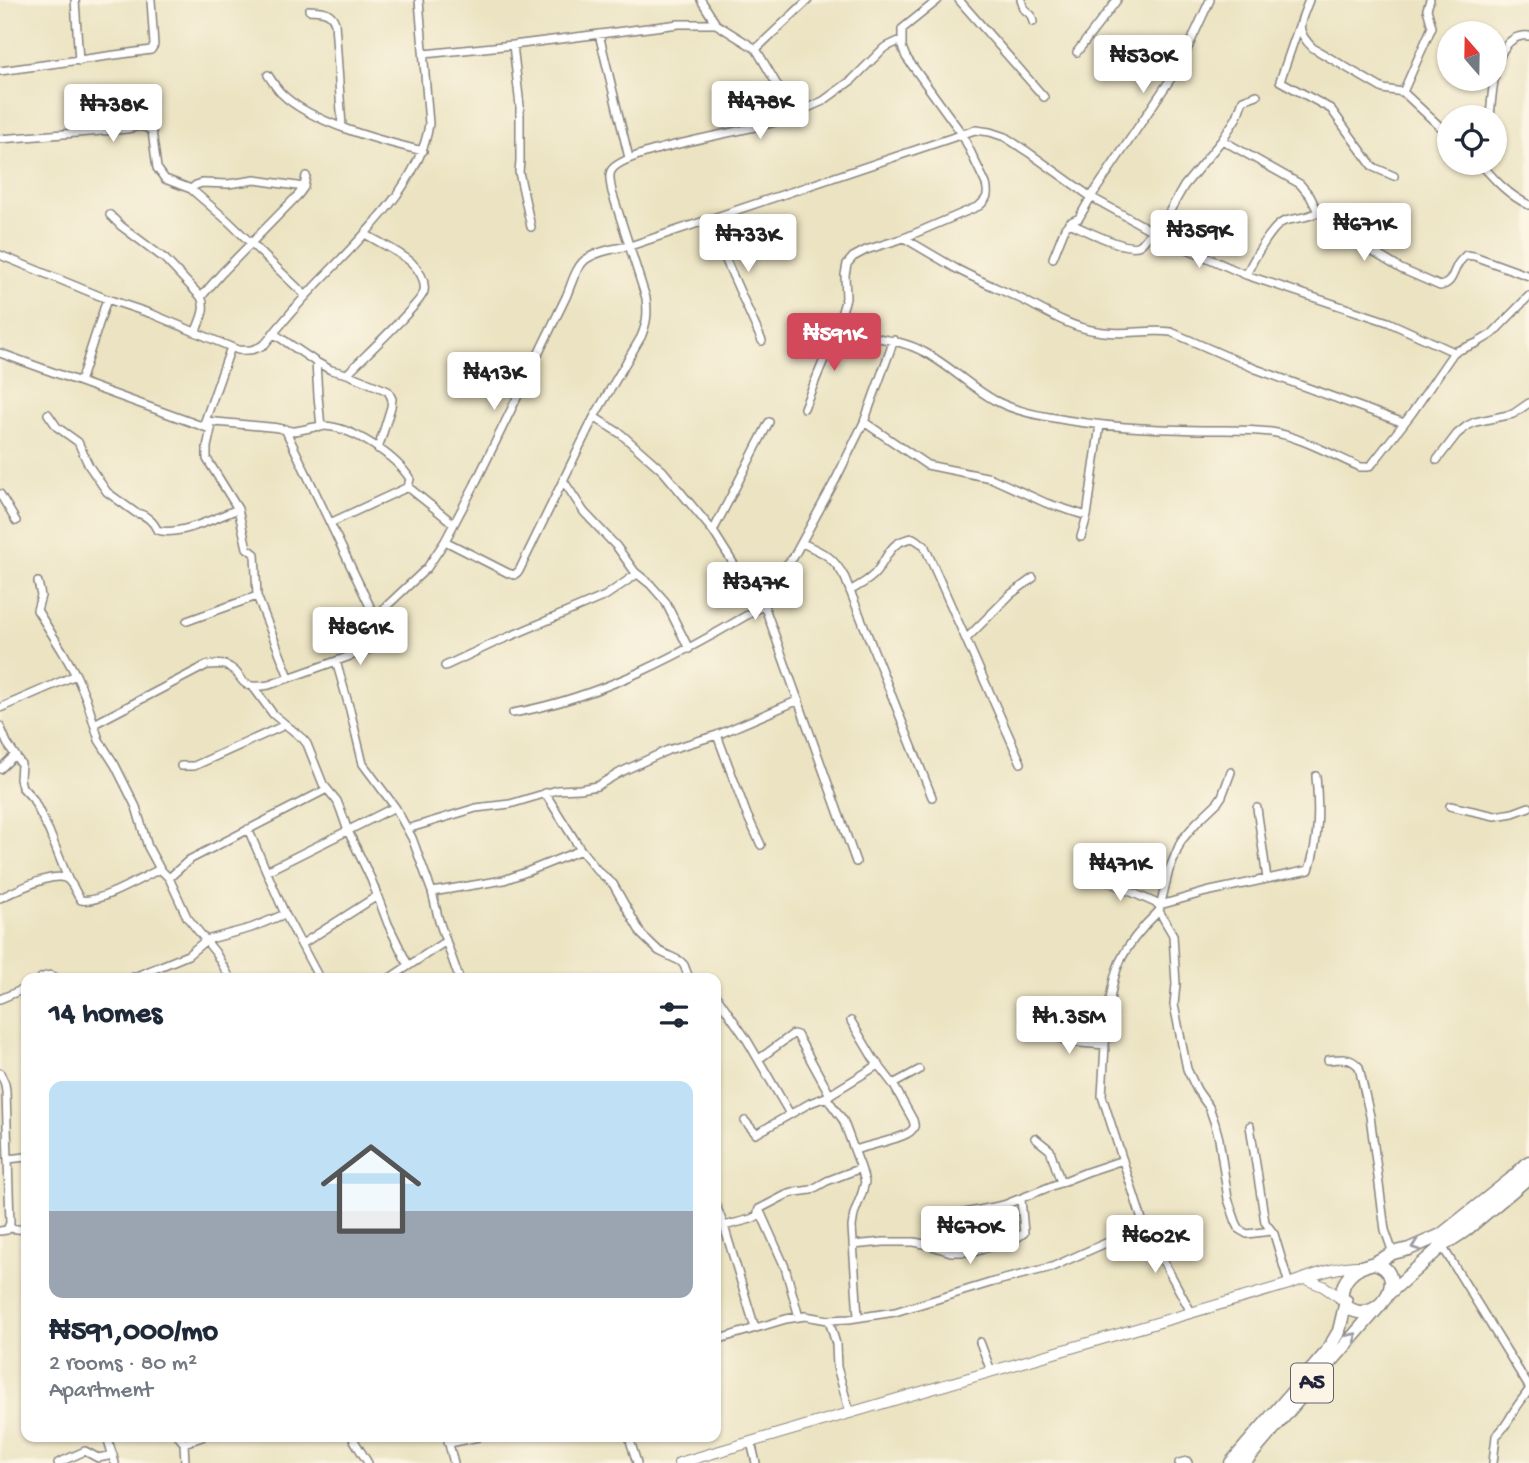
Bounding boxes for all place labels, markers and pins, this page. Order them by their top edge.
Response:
pin: ₦530K [1094,36,1192,95]
pin: ₦478K [711,82,809,141]
pin: ₦738K [64,85,162,144]
pin: ₦671K [1315,204,1413,263]
pin: ₦359K [1150,210,1248,270]
pin: ₦733K [699,215,797,274]
pin: ₦591K [785,314,883,373]
pin: ₦413K [445,352,543,412]
pin: ₦347K [706,562,804,622]
pin: ₦861K [311,608,409,667]
pin: ₦471K [1071,844,1169,903]
pin: ₦1.35M [1012,996,1126,1056]
pin: ₦670K [921,1206,1019,1266]
pin: ₦602K [1106,1216,1204,1275]

